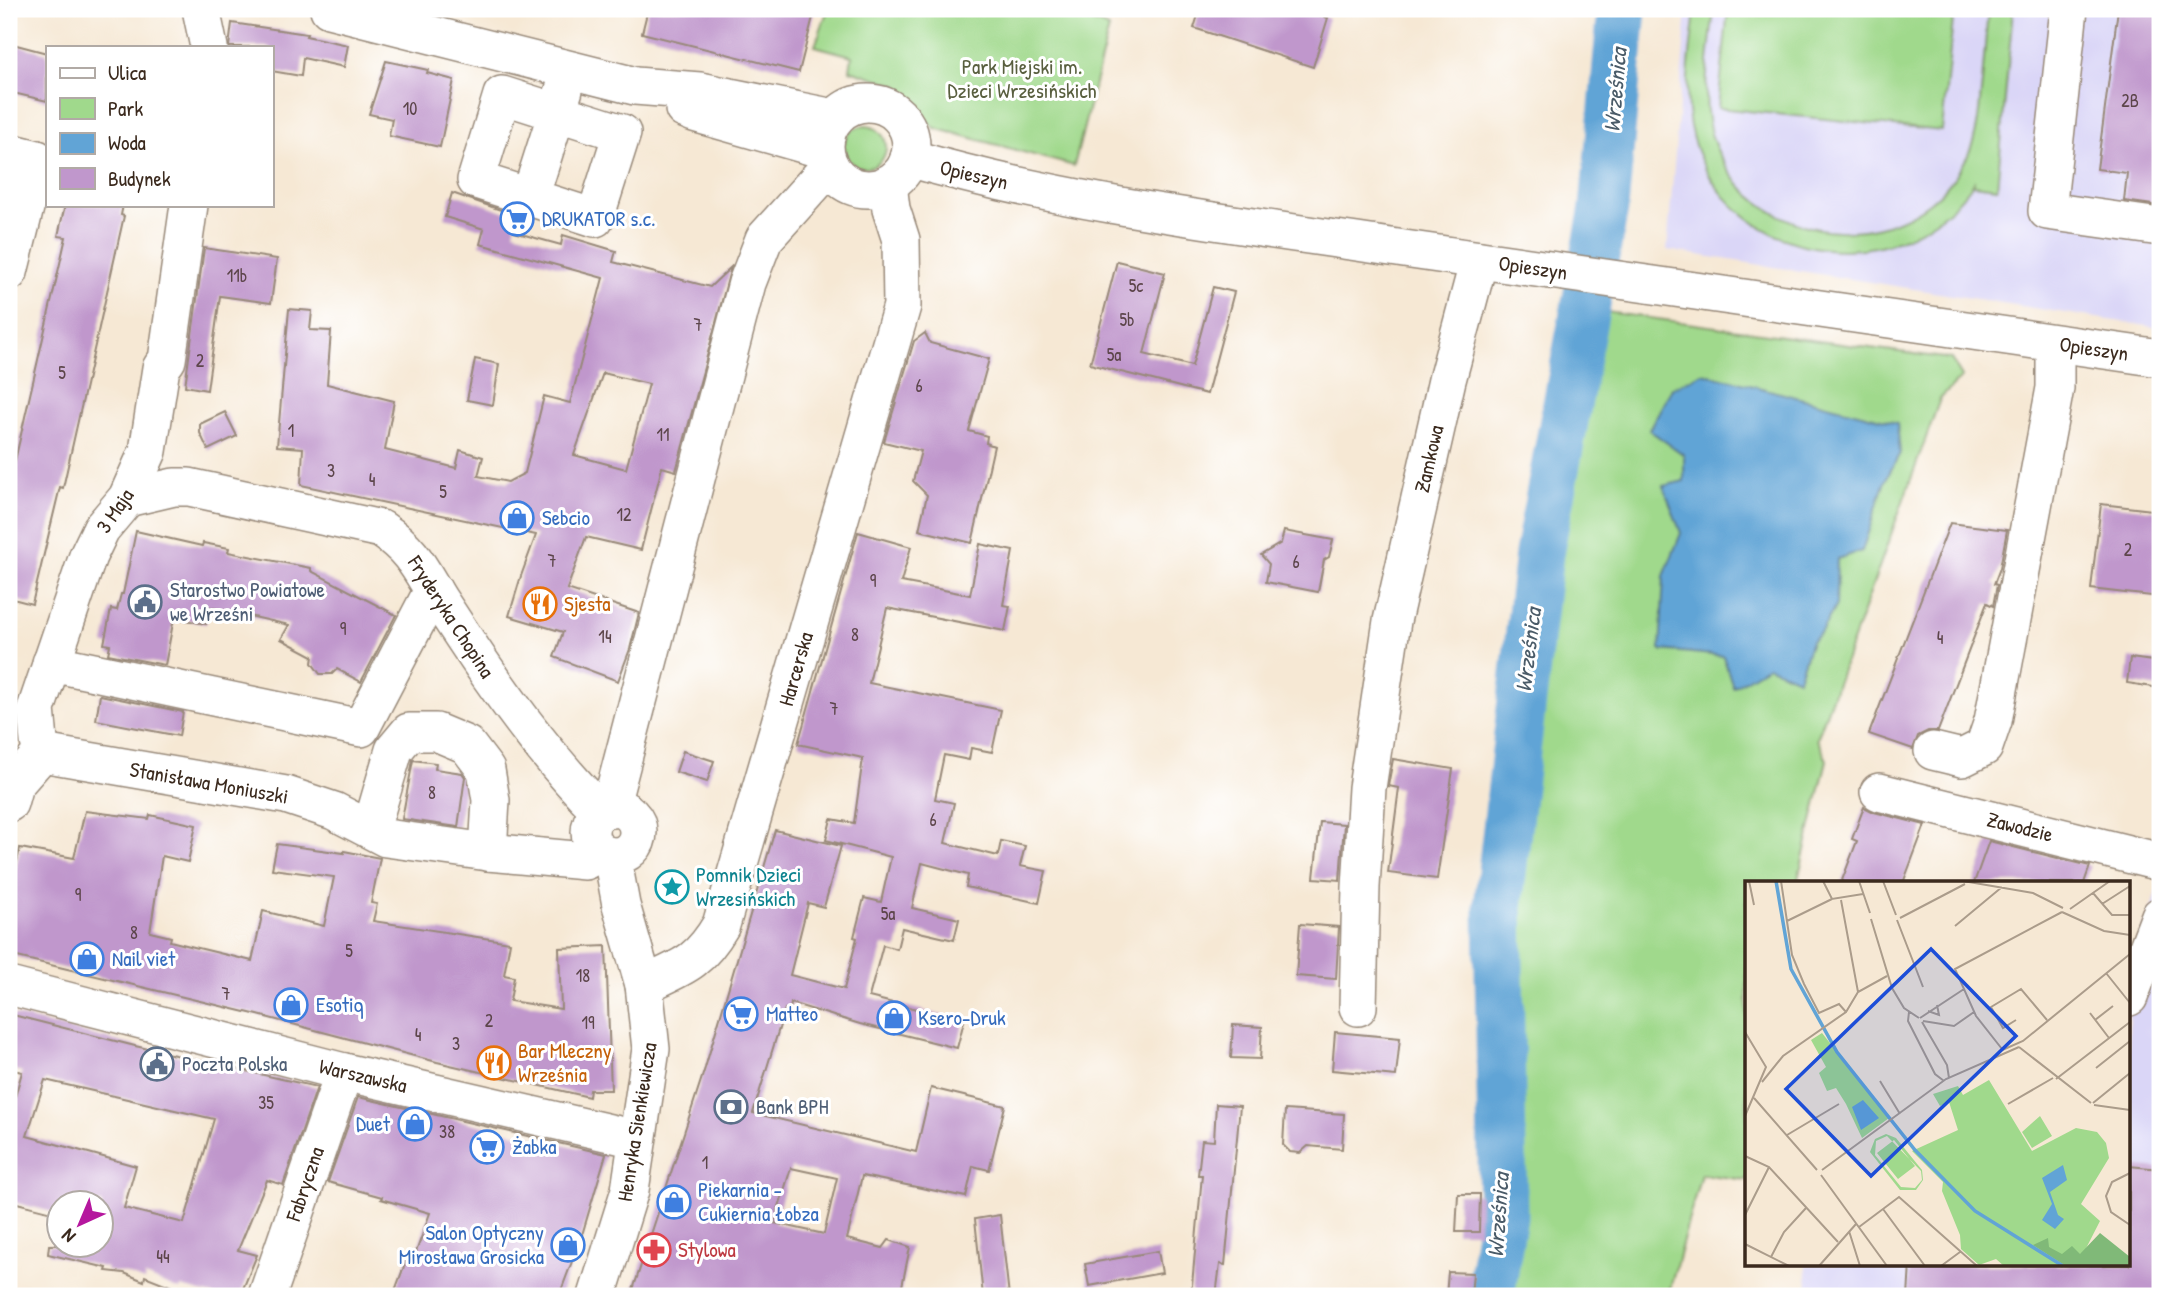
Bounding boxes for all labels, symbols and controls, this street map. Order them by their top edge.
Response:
water label: Wrześnica [1595,45,1634,133]
legend [46,46,273,206]
park label: Park Miejski im. Dzieci Wrzesińskich [948,52,1097,105]
text: Ulica [108,58,146,87]
house number: 2B [2121,88,2139,113]
text: Park [108,94,143,123]
house number: 10 [403,96,417,121]
text: Woda [108,128,146,157]
street label: Opieszyn [937,153,1011,196]
text: Budynek [108,164,171,193]
supermarket icon: DRUKATOR s.c. [498,200,536,238]
place label: DRUKATOR s.c. [542,204,655,233]
street label: Opieszyn [1497,248,1569,287]
house number: 11b [227,263,247,288]
house number: 5c [1129,273,1143,298]
house number: 5b [1119,307,1135,332]
house number: 7 [694,312,703,337]
street label: Opieszyn [2058,329,2130,368]
house number: 5a [1107,342,1121,367]
house number: 2 [196,348,205,373]
house number: 5 [58,360,66,385]
house number: 6 [915,373,923,398]
house number: 1 [288,418,294,443]
house number: 11 [656,422,670,447]
street label: Zamkowa [1407,422,1450,495]
house number: 3 [327,458,335,483]
house number: 4 [369,467,376,492]
house number: 5 [439,479,447,504]
street label: 3 Maja [89,483,140,539]
shop icon: Sebcio [498,499,536,537]
house number: 12 [617,502,632,527]
place label: Sebcio [542,503,590,532]
house number: 2 [2124,537,2133,562]
house number: 7 [548,548,557,573]
street label: Fryderyka Chopina [400,549,502,683]
house number: 6 [1292,549,1300,574]
house number: 9 [870,568,877,593]
place label: Starostwo Powiatowe we Wrześni [170,575,325,628]
public building icon: Starostwo Powiatowe we Wrześni [126,583,164,621]
restaurant icon: Sjesta [521,585,559,623]
place label: Sjesta [564,589,610,618]
water label: Wrześnica [1507,604,1548,694]
house number: 9 [340,616,347,641]
house number: 8 [851,622,859,647]
house number: 14 [598,624,612,649]
house number: 4 [1937,625,1944,650]
street label: Harcerska [771,628,820,709]
house number: 7 [830,696,839,721]
street label: Stanisława Moniuszki [128,754,291,811]
house number: 8 [428,780,436,805]
street label: Zawodzie [1984,804,2056,849]
house number: 6 [929,807,937,832]
place label: Pomnik Dzieci Wrzesińskich [696,860,801,913]
place icon: Pomnik Dzieci Wrzesińskich [653,868,691,906]
inset map [1745,881,2130,1266]
house number: 9 [75,882,82,907]
house number: 5a [881,901,895,926]
house number: 8 [130,920,138,945]
house number: 5 [345,938,353,963]
shop icon: Nail viet [68,940,106,978]
place label: Nail viet [112,944,176,973]
house number: 18 [576,963,590,988]
house number: 7 [222,981,231,1006]
shop icon: Esotiq [272,986,310,1024]
place label: Esotiq [316,990,364,1019]
supermarket icon: Matteo [722,995,760,1033]
place label: Matteo [766,999,818,1028]
shop icon: Ksero-Druk [875,999,913,1037]
place label: Ksero-Druk [918,1003,1006,1032]
house number: 2 [485,1008,494,1033]
house number: 19 [581,1010,595,1035]
house number: 4 [415,1022,422,1047]
house number: 3 [452,1031,460,1056]
place label: Bar Mleczny Września [518,1036,612,1089]
street label: Henryka Sienkiewicza [610,1041,663,1203]
restaurant icon: Bar Mleczny Września [475,1044,513,1082]
public building icon: Poczta Polska [138,1045,176,1083]
place label: Poczta Polska [182,1049,287,1078]
street label: Warszawska [316,1051,410,1100]
bank icon: Bank BPH [712,1088,750,1126]
house number: 35 [258,1090,274,1115]
place label: Bank BPH [756,1092,829,1121]
shop icon: Duet [396,1105,434,1143]
place label: Duet [356,1109,391,1138]
house number: 38 [439,1119,455,1144]
supermarket icon: Żabka [468,1128,506,1166]
place label: Żabka [512,1132,556,1161]
street label: Fabryczna [278,1143,331,1226]
house number: 1 [702,1150,708,1175]
water label: Wrześnica [1479,1170,1516,1258]
place label: Piekarnia - Cukiernia Łobza [698,1175,819,1228]
shop icon: Piekarnia - Cukiernia Łobza [655,1183,693,1221]
north arrow [46,1190,116,1260]
place label: Salon Optyczny Mirosława Grosicka [399,1218,544,1271]
text: N [56,1223,81,1249]
shop icon: Salon Optyczny Mirosława Grosicka [549,1226,587,1264]
pharmacy icon: Stylowa [635,1231,673,1269]
place label: Stylowa [678,1235,736,1264]
house number: 44 [156,1244,170,1269]

